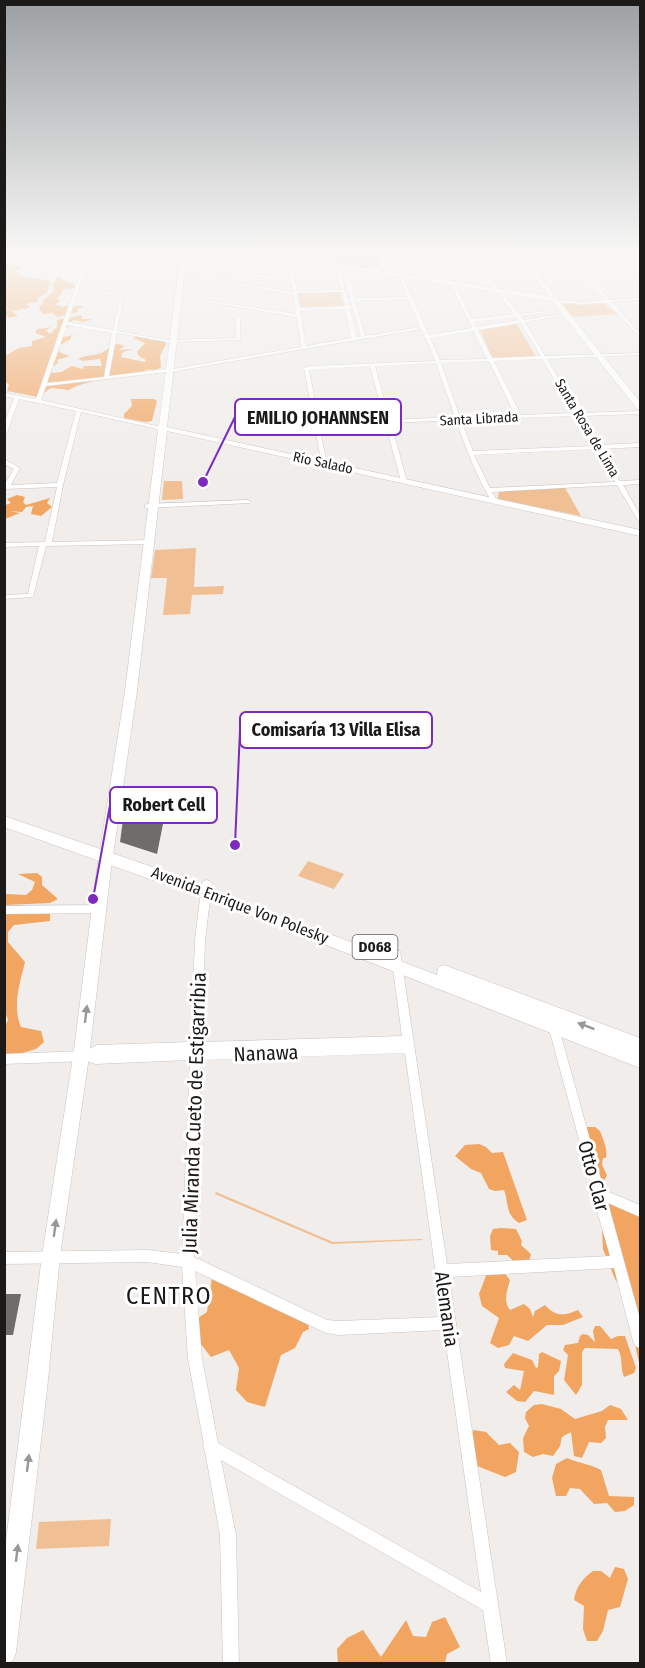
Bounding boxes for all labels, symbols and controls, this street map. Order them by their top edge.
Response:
street label: Santa Rosa de Lima [551,376,623,480]
callout: EMILIO JOHANNSEN [235,399,401,435]
text: EMILIO JOHANNSEN [247,407,389,429]
street label: Santa Librada [439,408,519,430]
street label: Río Salado [291,448,355,478]
callout: Comisaría 13 Villa Elisa [240,712,432,748]
text: Comisaría 13 Villa Elisa [252,719,420,741]
callout: Robert Cell [110,787,217,823]
text: Robert Cell [122,794,206,816]
street label: Avenida Enrique Von Polesky [149,862,332,948]
road number: D068 [352,935,398,959]
street label: Julia Miranda Cueto de Estigarribia [177,972,211,1254]
one-way arrow [81,1005,91,1024]
one-way arrow [577,1020,595,1030]
street label: Nanawa [233,1040,299,1066]
street label: Otto Clar [573,1138,615,1214]
one-way arrow [50,1218,59,1237]
street label: Alemania [430,1270,464,1348]
district label: CENTRO [126,1282,212,1310]
one-way arrow [24,1454,33,1473]
one-way arrow [12,1543,22,1562]

